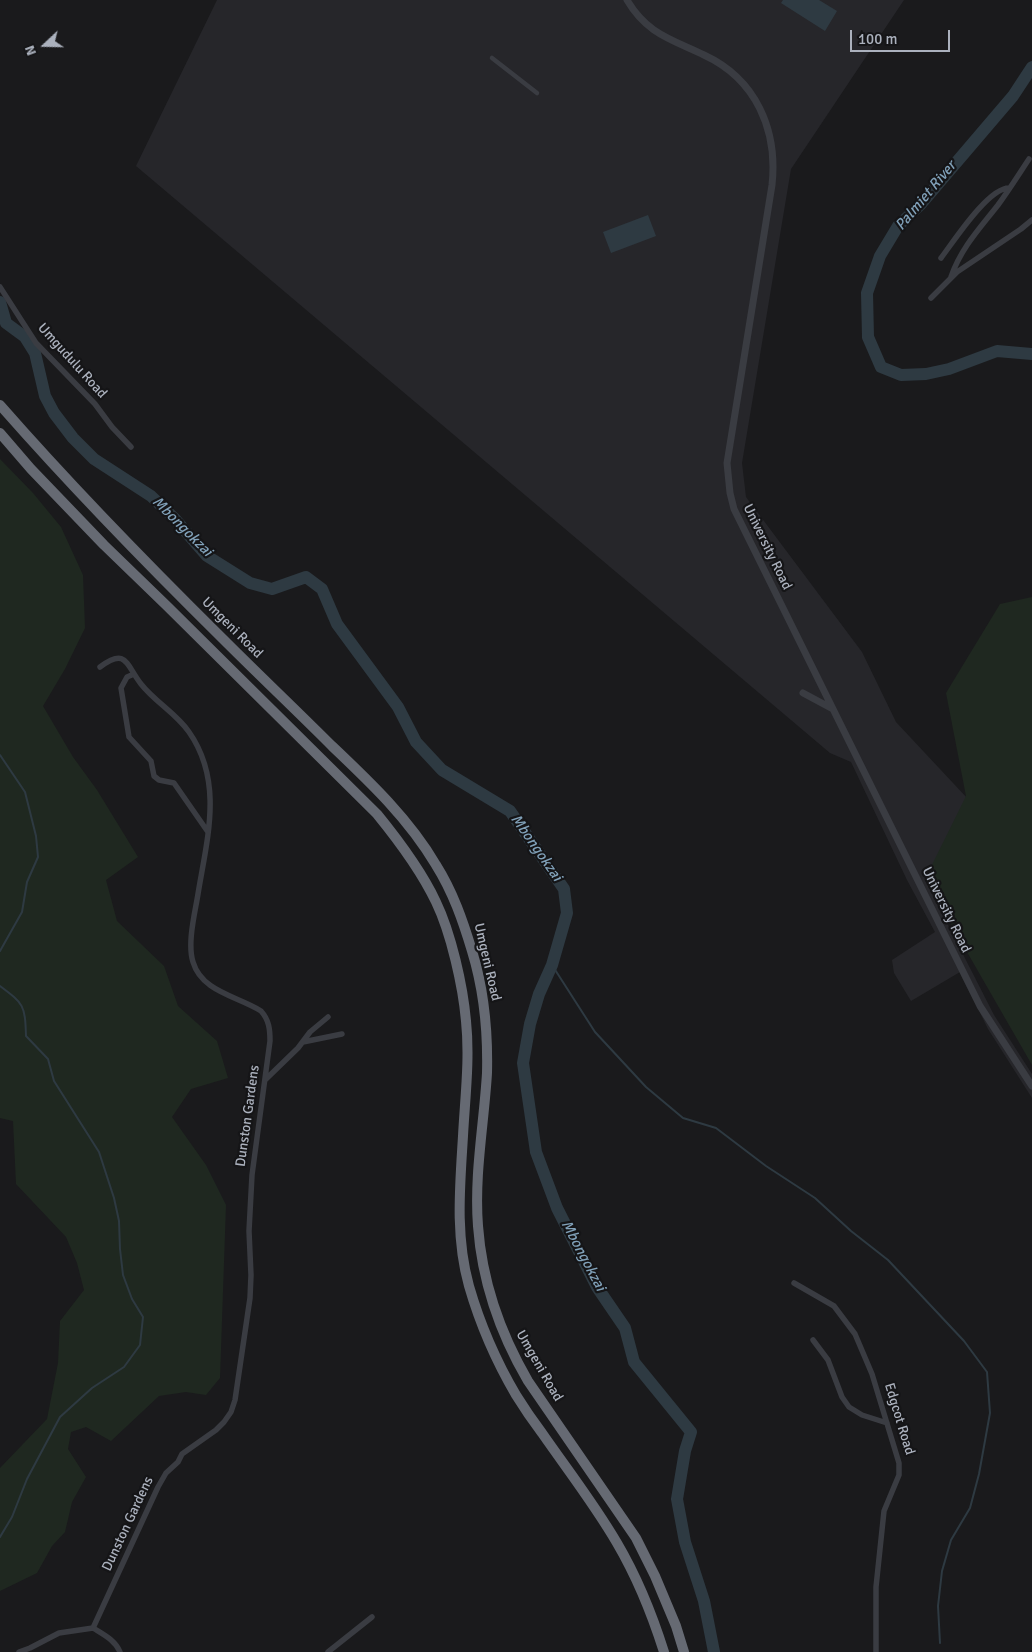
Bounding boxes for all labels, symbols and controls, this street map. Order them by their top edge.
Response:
north arrow [20,20,70,70]
scale bar [852,20,952,52]
text: 100 m [858,30,898,48]
text: N [21,43,40,58]
water label: Palmiet River [892,158,960,234]
street label: Umgudulu Road [34,320,110,402]
water label: Mbongokzai [148,493,216,561]
street label: University Road [739,501,795,593]
street label: Umgeni Road [198,594,266,662]
water label: Mbongokzai [506,811,566,885]
street label: University Road [918,864,974,956]
street label: Umgeni Road [470,921,504,1003]
street label: Dunston Gardens [233,1064,263,1168]
water label: Mbongokzai [557,1217,609,1295]
street label: Umgeni Road [512,1327,566,1405]
street label: Edgcot Road [880,1381,918,1457]
street label: Dunston Gardens [99,1474,157,1574]

